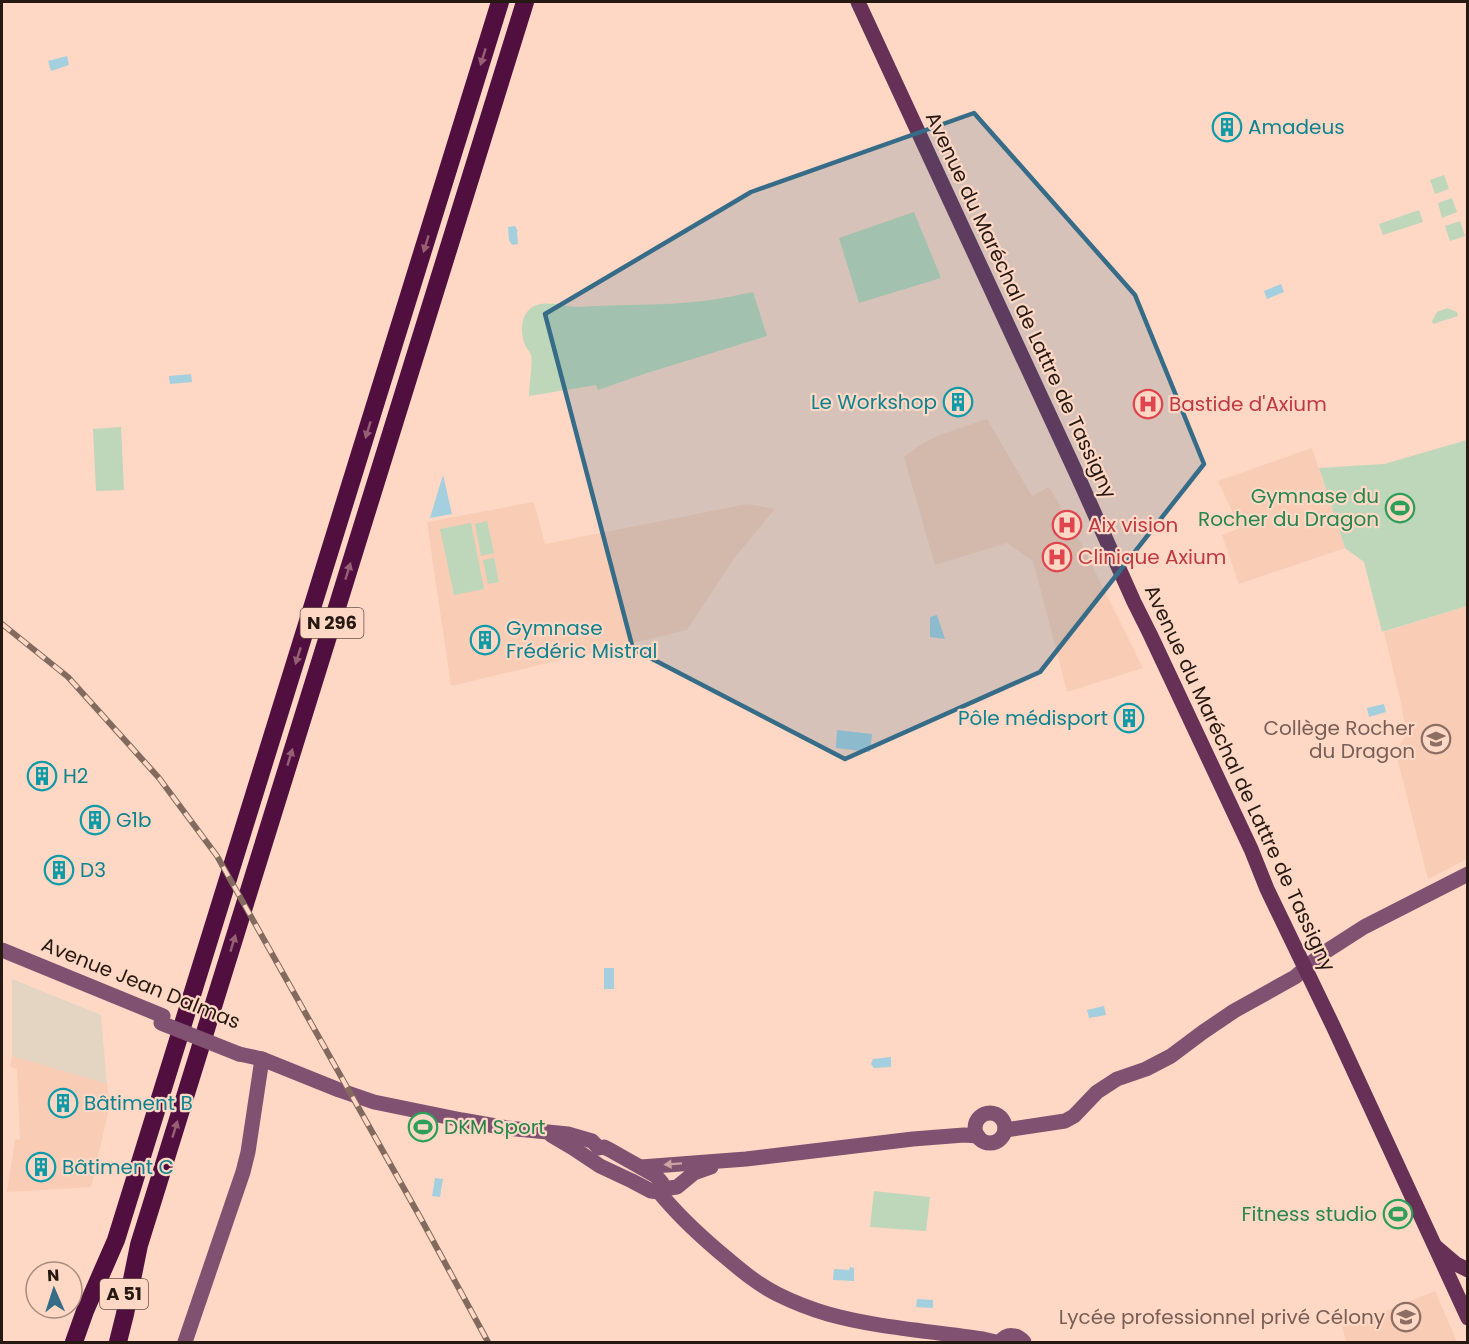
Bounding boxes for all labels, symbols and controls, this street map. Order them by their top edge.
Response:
one-way arrow [478,49,487,67]
street label: Avenue du Maréchal de Lattre de Tassigny [919,107,1123,503]
building icon: Amadeus [1211,111,1243,143]
place label: Amadeus [1248,113,1345,141]
one-way arrow [421,235,430,253]
building icon: Le Workshop [942,386,974,418]
place label: Le Workshop [811,388,937,416]
hospital icon: Bastide d'Axium [1132,388,1164,420]
place label: Bastide d'Axium [1169,390,1327,418]
one-way arrow [363,421,372,439]
place label: Gymnase du Rocher du Dragon [1198,482,1379,533]
sports icon: Gymnase du Rocher du Dragon [1384,492,1416,524]
hospital icon: Aix vision [1051,509,1083,541]
place label: Aix vision [1088,511,1178,539]
hospital icon: Clinique Axium [1041,541,1073,573]
place label: Clinique Axium [1078,543,1226,571]
one-way arrow [344,562,353,580]
street label: Avenue du Maréchal de Lattre de Tassigny [1138,580,1342,976]
road number: N 296 [300,608,364,638]
place label: Gymnase Frédéric Mistral [506,614,657,665]
building icon: Gymnase Frédéric Mistral [469,624,501,656]
one-way arrow [292,647,302,665]
building icon: Pôle médisport [1113,702,1145,734]
place label: Pôle médisport [958,704,1108,732]
place label: Collège Rocher du Dragon [1264,714,1415,765]
school or university icon: Collège Rocher du Dragon [1420,723,1452,755]
one-way arrow [286,748,296,766]
building icon: H2 [26,760,58,792]
place label: H2 [63,762,88,790]
building icon: G1b [79,804,111,836]
place label: G1b [116,806,151,834]
building icon: D3 [43,854,75,886]
place label: D3 [80,856,106,884]
street label: Avenue Jean Dalmas [37,930,245,1036]
one-way arrow [228,934,238,952]
building icon: Bâtiment B [47,1087,79,1119]
place label: Bâtiment B [84,1089,193,1117]
sports icon: DKM Sport [407,1111,439,1143]
place label: DKM Sport [444,1113,545,1141]
one-way arrow [170,1120,180,1138]
building icon: Bâtiment C [25,1151,57,1183]
place label: Bâtiment C [62,1153,174,1181]
one-way arrow [663,1160,682,1169]
sports icon: Fitness studio [1382,1198,1414,1230]
place label: Fitness studio [1242,1200,1377,1228]
north arrow [24,1260,84,1320]
text: N [47,1264,60,1287]
road number: A 51 [100,1279,148,1309]
school or university icon: Lycée professionnel privé Célony [1390,1301,1422,1333]
place label: Lycée professionnel privé Célony [1059,1303,1385,1331]

